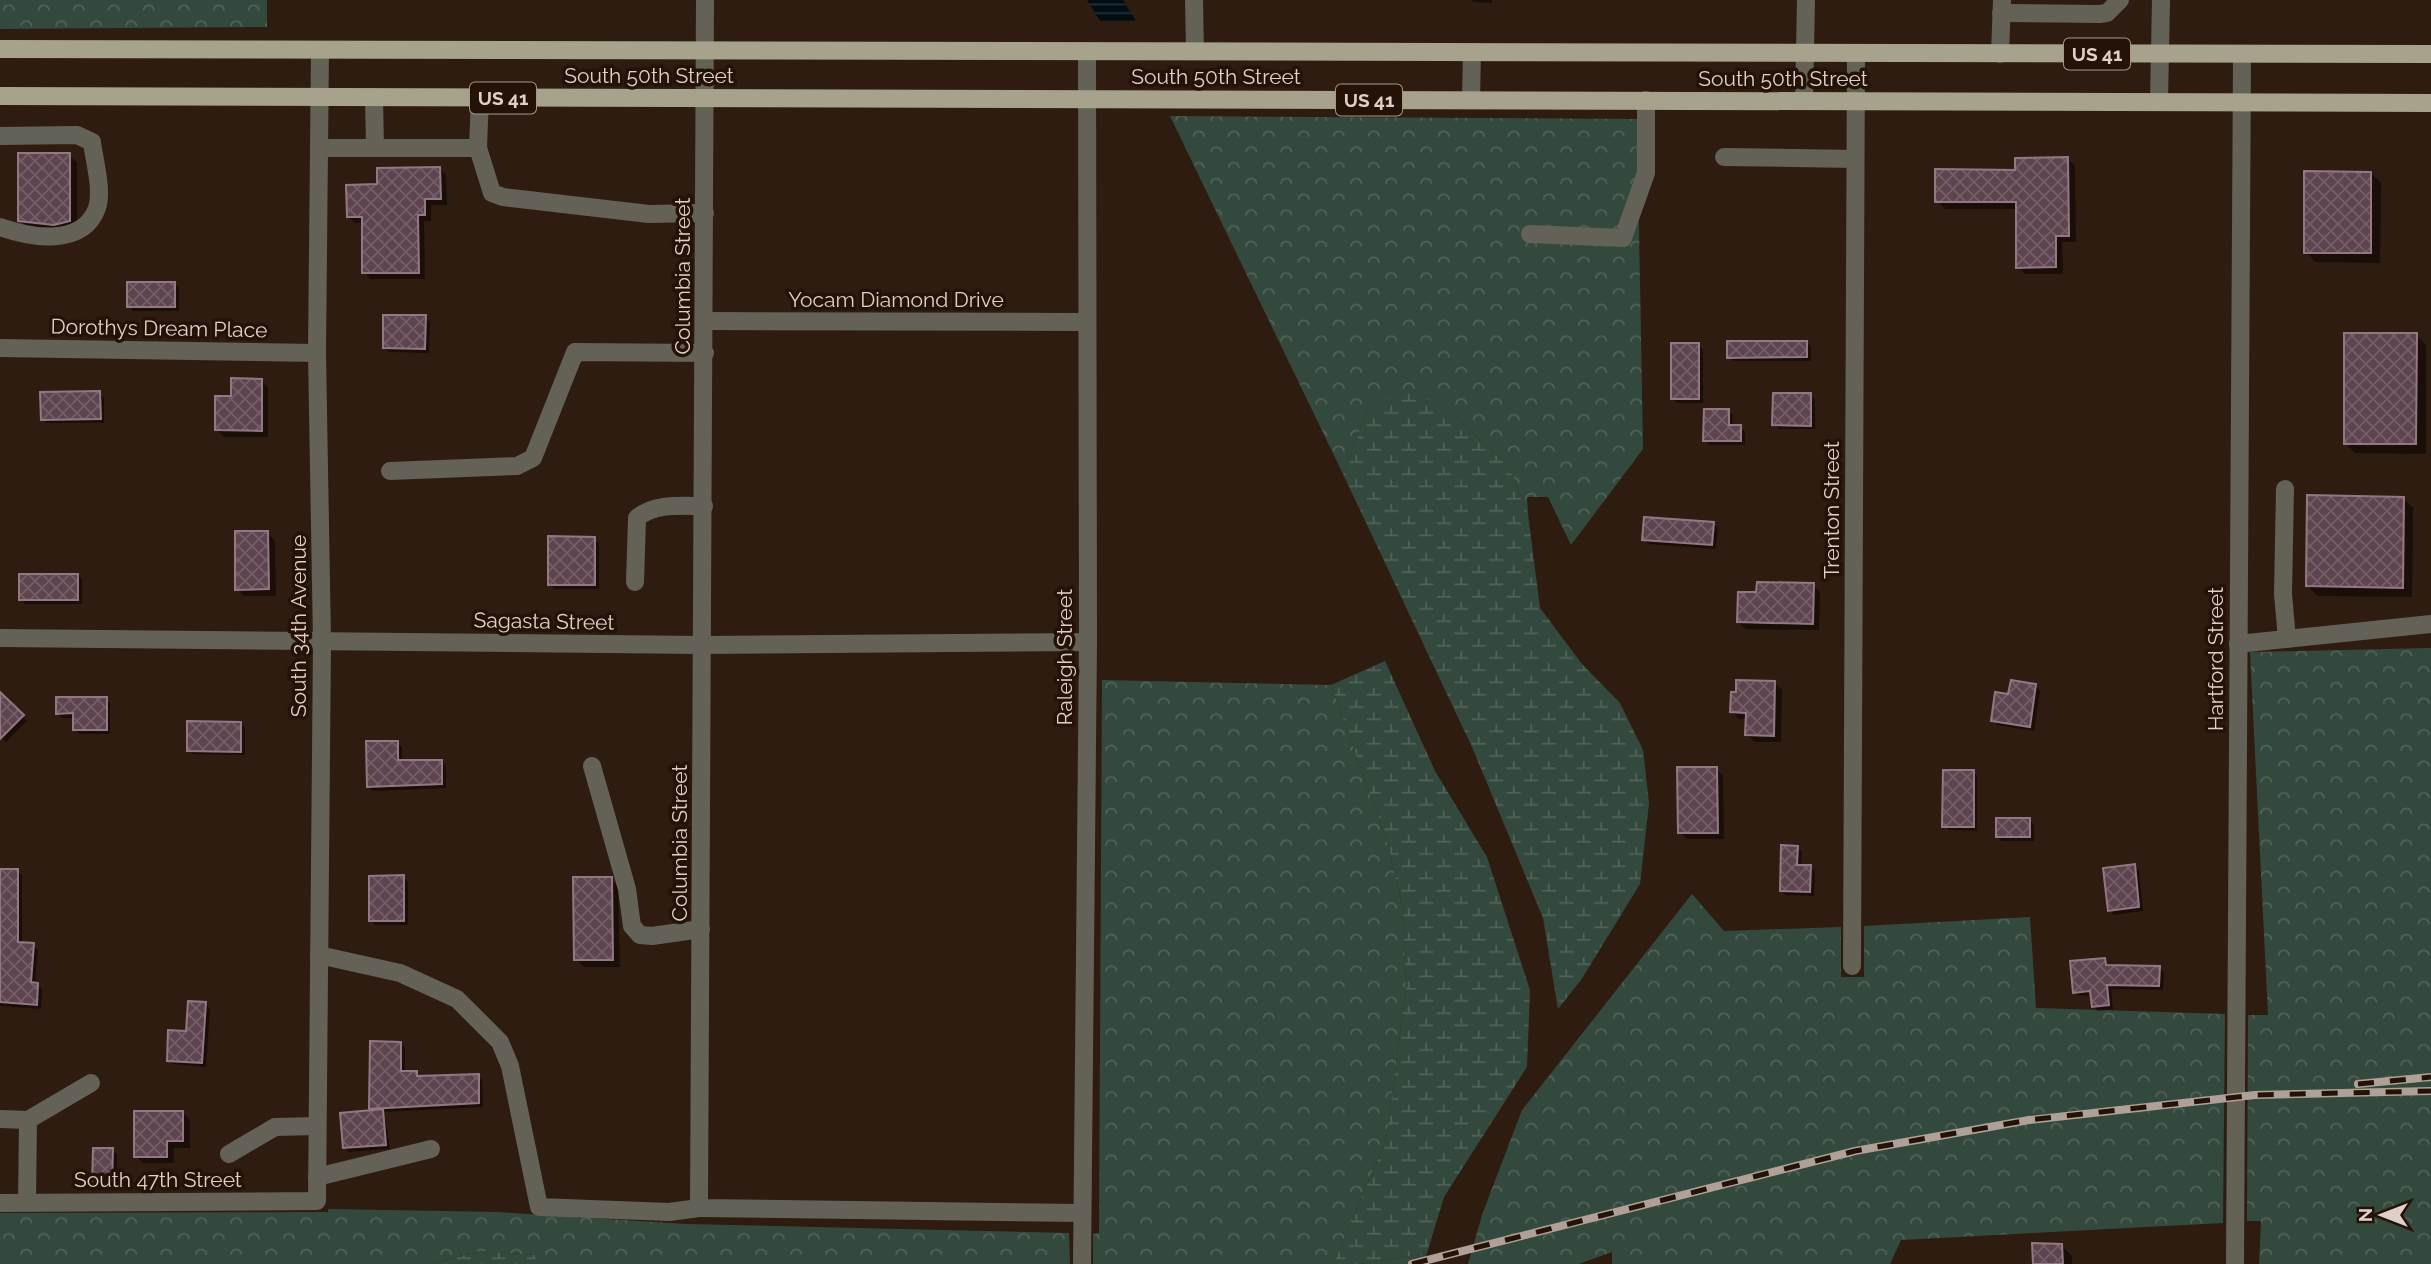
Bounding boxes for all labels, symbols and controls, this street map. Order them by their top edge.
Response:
road number: US 41 [2064,38,2130,70]
street label: South 50th Street [564,63,734,88]
street label: South 50th Street [1131,64,1301,89]
street label: South 50th Street [1698,66,1868,91]
road number: US 41 [470,82,536,114]
road number: US 41 [1336,85,1402,116]
street label: Columbia Street [670,198,695,354]
street label: Yocam Diamond Drive [788,287,1004,312]
street label: Dorothys Dream Place [50,314,268,342]
street label: Trenton Street [1819,441,1844,579]
street label: South 34th Avenue [286,535,311,717]
street label: Hartford Street [2203,587,2228,731]
street label: Raleigh Street [1052,589,1077,725]
street label: Sagasta Street [473,607,615,635]
street label: Columbia Street [667,765,692,921]
street label: South 47th Street [74,1167,242,1192]
north arrow [2347,1180,2417,1250]
text: N [2354,1208,2376,1222]

